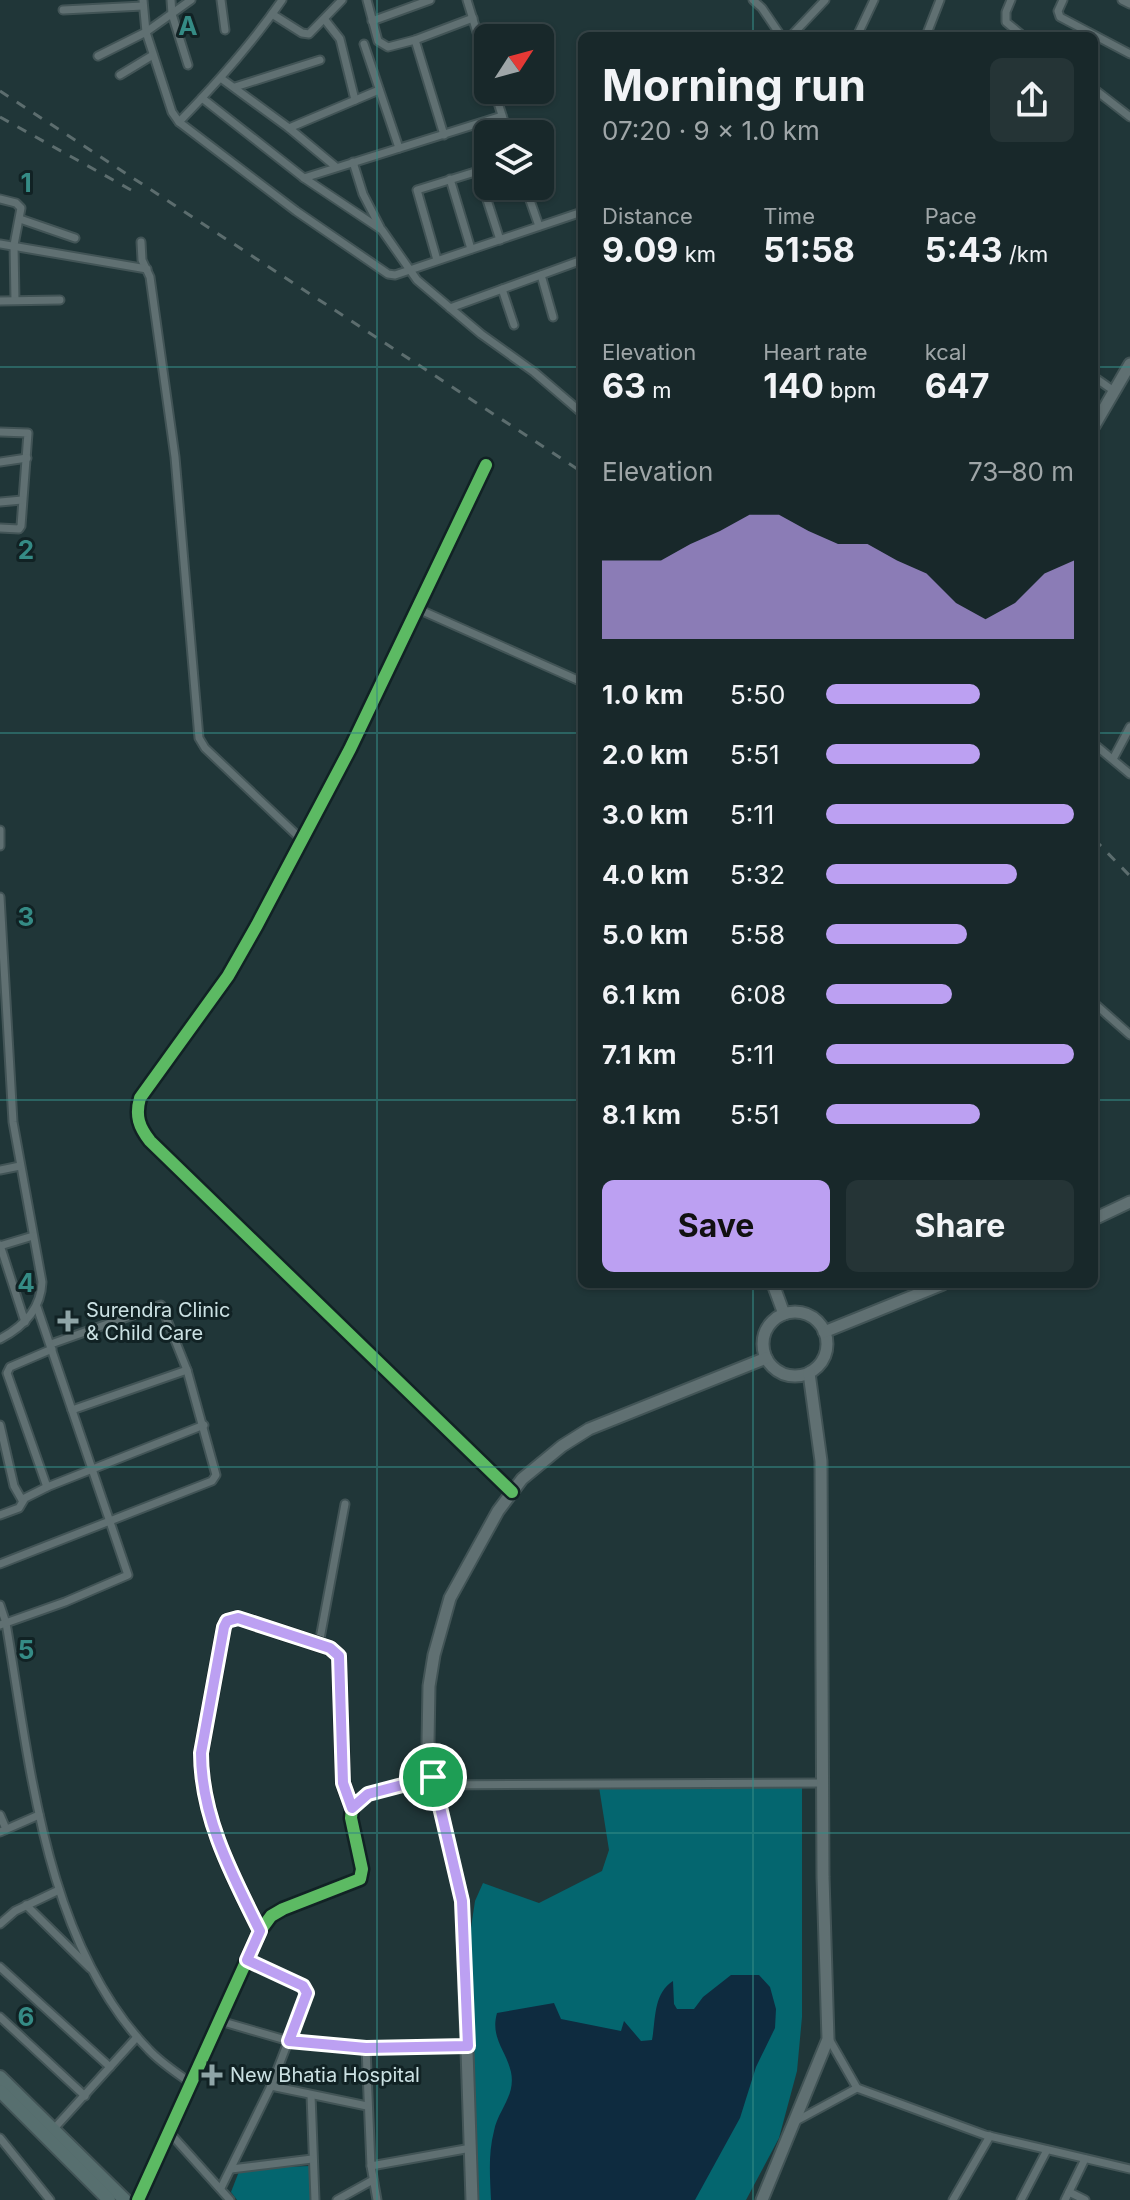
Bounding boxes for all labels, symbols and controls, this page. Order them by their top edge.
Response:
text: A [178,10,198,41]
north arrow [474,24,554,104]
map controls [474,24,554,200]
text: Morning run [602,58,866,112]
button: share [990,58,1074,142]
text: 07:20 · 9 × 1.0 km [602,115,820,146]
button: layers [474,120,554,200]
text: 1 [20,167,32,198]
text: Distance [602,203,693,229]
text: Time [763,203,815,229]
text: Pace [925,203,976,229]
text: 9.09 [602,229,678,270]
text: 51:58 [763,229,855,270]
text: 5:43 [925,229,1003,270]
text: km [678,241,716,267]
text: /km [1003,241,1048,267]
text: Elevation [602,339,696,365]
text: Heart rate [763,339,868,365]
text: kcal [925,339,967,365]
text: 63 [602,365,646,406]
text: 140 [763,365,824,406]
text: 647 [925,365,990,406]
text: m [646,377,672,403]
text: bpm [824,377,876,403]
text: Elevation [602,456,713,487]
text: 73–80 m [968,456,1074,487]
text: 2 [18,534,34,565]
text: 1.0 km [602,679,684,710]
text: 5:50 [730,679,786,710]
text: 2.0 km [602,739,689,770]
text: 5:51 [730,739,780,770]
text: 3.0 km [602,799,689,830]
text: 5:11 [730,799,774,830]
text: 4.0 km [602,859,689,890]
text: 5:32 [730,859,785,890]
text: 3 [18,901,34,932]
text: 5.0 km [602,919,688,950]
text: 5:58 [730,919,785,950]
text: 6.1 km [602,979,681,1010]
text: 6:08 [730,979,786,1010]
text: 7.1 km [602,1039,676,1070]
text: 5:11 [730,1039,774,1070]
text: 8.1 km [602,1099,681,1130]
text: 5:51 [730,1099,780,1130]
button: Save [602,1180,830,1272]
button: Share [846,1180,1074,1272]
text: 4 [17,1267,35,1298]
place label: Surendra Clinic & Child Care [86,1298,230,1345]
marker: Surendra Clinic & Child Care [57,1310,79,1332]
text: 5 [18,1634,34,1665]
pin [399,1743,467,1811]
icon: arrive [411,1755,455,1799]
text: 6 [18,2001,34,2032]
place label: New Bhatia Hospital [230,2063,420,2087]
marker: New Bhatia Hospital [201,2064,223,2086]

